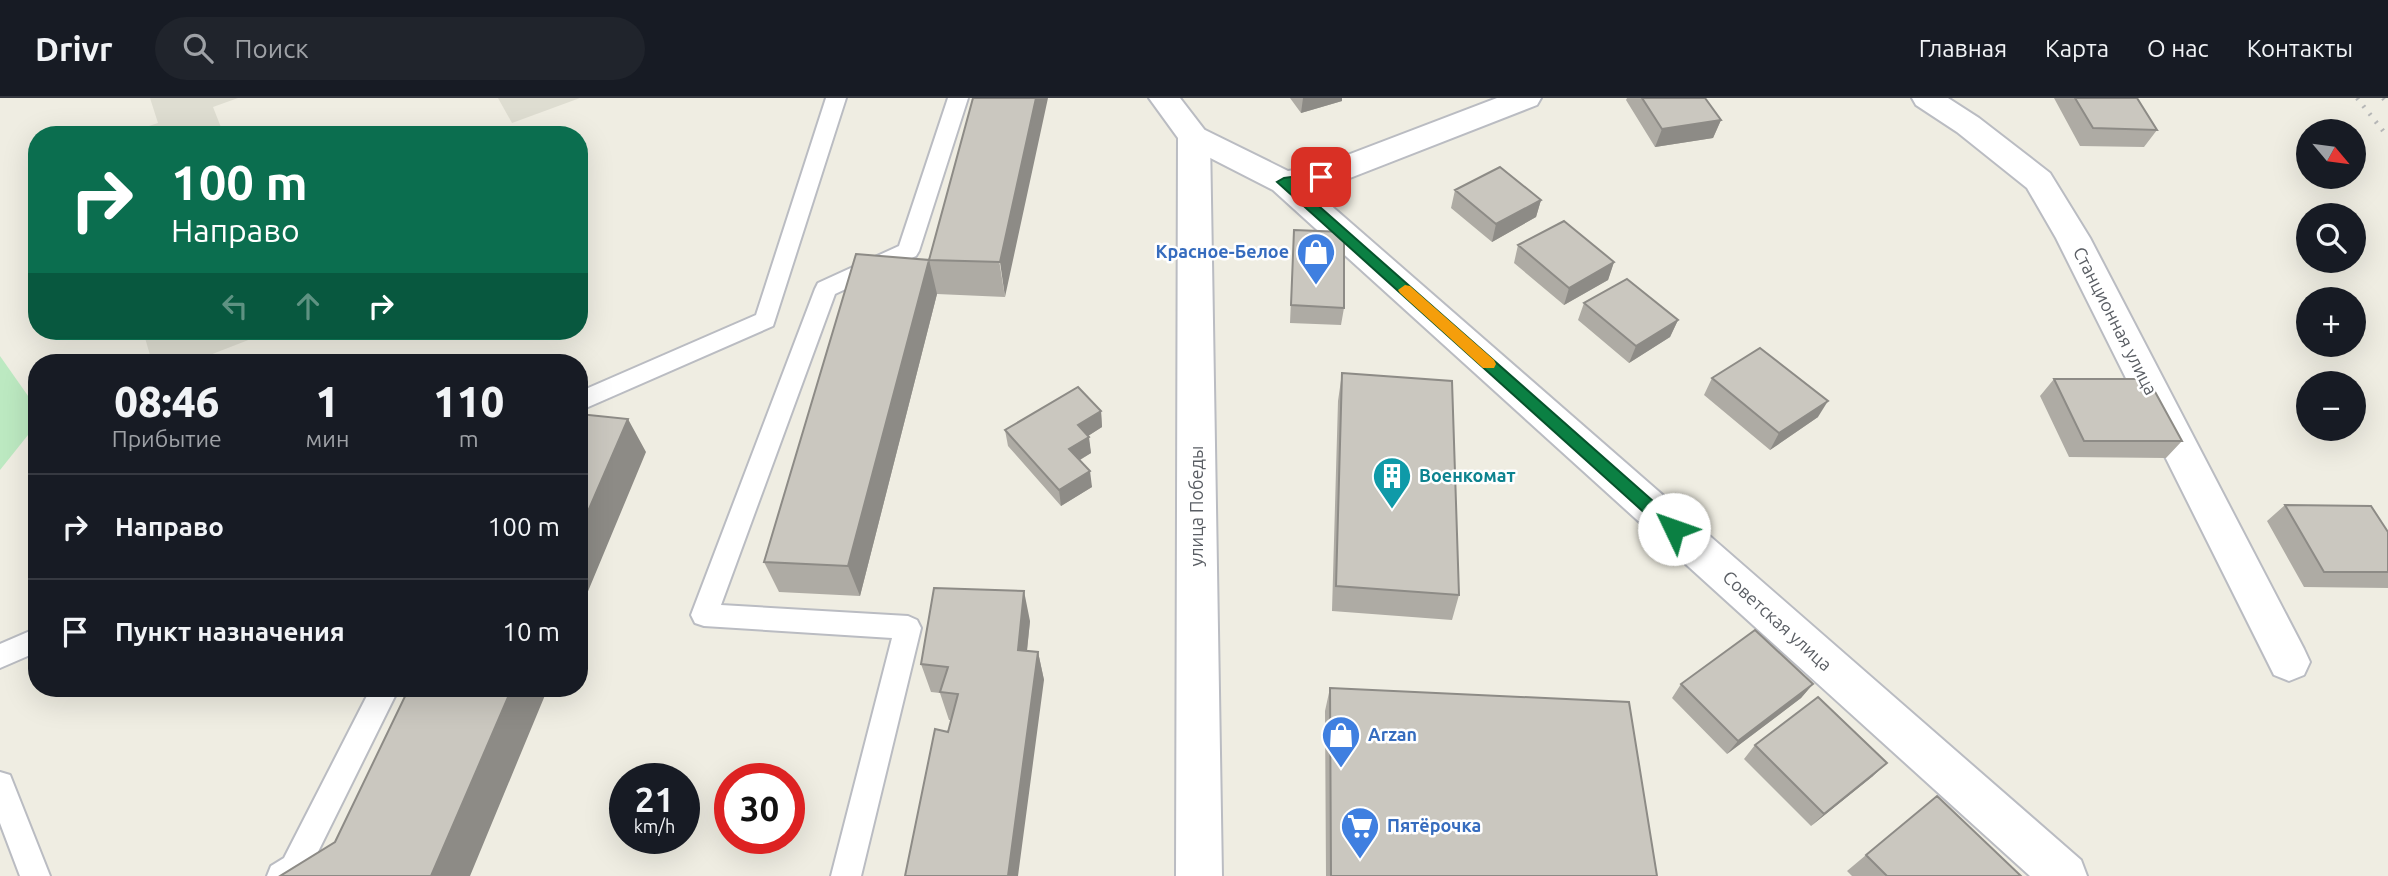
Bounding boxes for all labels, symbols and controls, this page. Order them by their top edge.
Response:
search box [155,17,645,80]
icon: search [179,29,217,67]
text: Drivr [35,30,113,67]
text: Поиск [235,34,309,63]
text: Главная [1919,35,2007,62]
text: Карта [2045,35,2109,62]
text: О нас [2147,35,2209,62]
text: Контакты [2247,35,2353,62]
north arrow [2296,119,2366,189]
map controls [2296,119,2366,441]
pin [1291,147,1351,207]
icon: right [56,154,147,245]
text: 100 m [171,154,308,209]
icon: arrive [1302,158,1340,196]
button: search [2296,203,2366,273]
text: Направо [171,212,300,248]
shop icon: Красное-Белое [1295,231,1337,286]
place label: Красное-Белое [1155,241,1289,261]
street label: Станционная улица [2070,243,2162,398]
icon: left [216,287,254,325]
icon: ahead [289,287,327,325]
icon: right [362,287,400,325]
button: + [2296,287,2366,357]
button: − [2296,371,2366,441]
text: 08:46 [114,378,219,425]
text: 1 [316,378,339,425]
text: 110 [433,378,504,425]
text: Прибытие [112,426,222,451]
text: мин [306,426,349,451]
text: m [459,426,479,451]
street label: улица Победы [1186,446,1206,566]
building icon: Военкомат [1371,455,1413,510]
place label: Военкомат [1419,465,1516,485]
position arrow [1637,492,1711,566]
icon: right [56,508,94,546]
text: Направо [115,512,224,541]
text: 100 m [488,512,560,541]
street label: Советская улица [1719,566,1836,674]
icon: arrive [56,613,94,651]
text: Пункт назначения [115,617,345,646]
text: 10 m [502,617,560,646]
shop icon: Arzan [1320,714,1362,769]
place label: Arzan [1368,724,1417,744]
speed limit sign: 30 [714,763,805,854]
text: 21 [635,779,674,819]
supermarket icon: Пятёрочка [1339,805,1381,860]
place label: Пятёрочка [1387,815,1481,835]
text: km/h [634,816,675,836]

